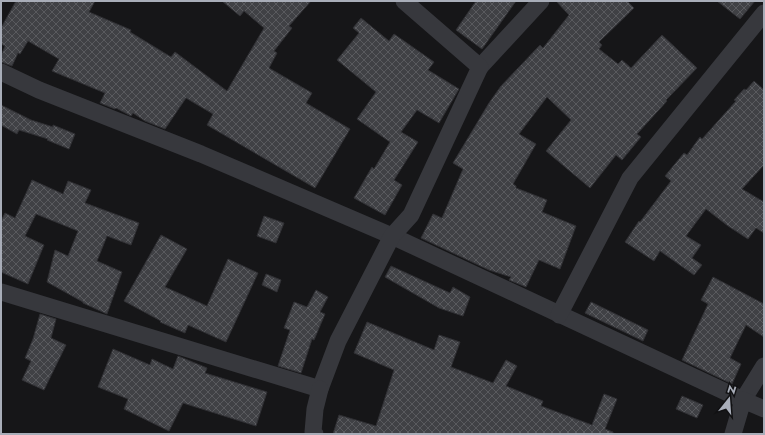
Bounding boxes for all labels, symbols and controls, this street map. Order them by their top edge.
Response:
north arrow [709,379,749,419]
text: N [725,381,738,398]

